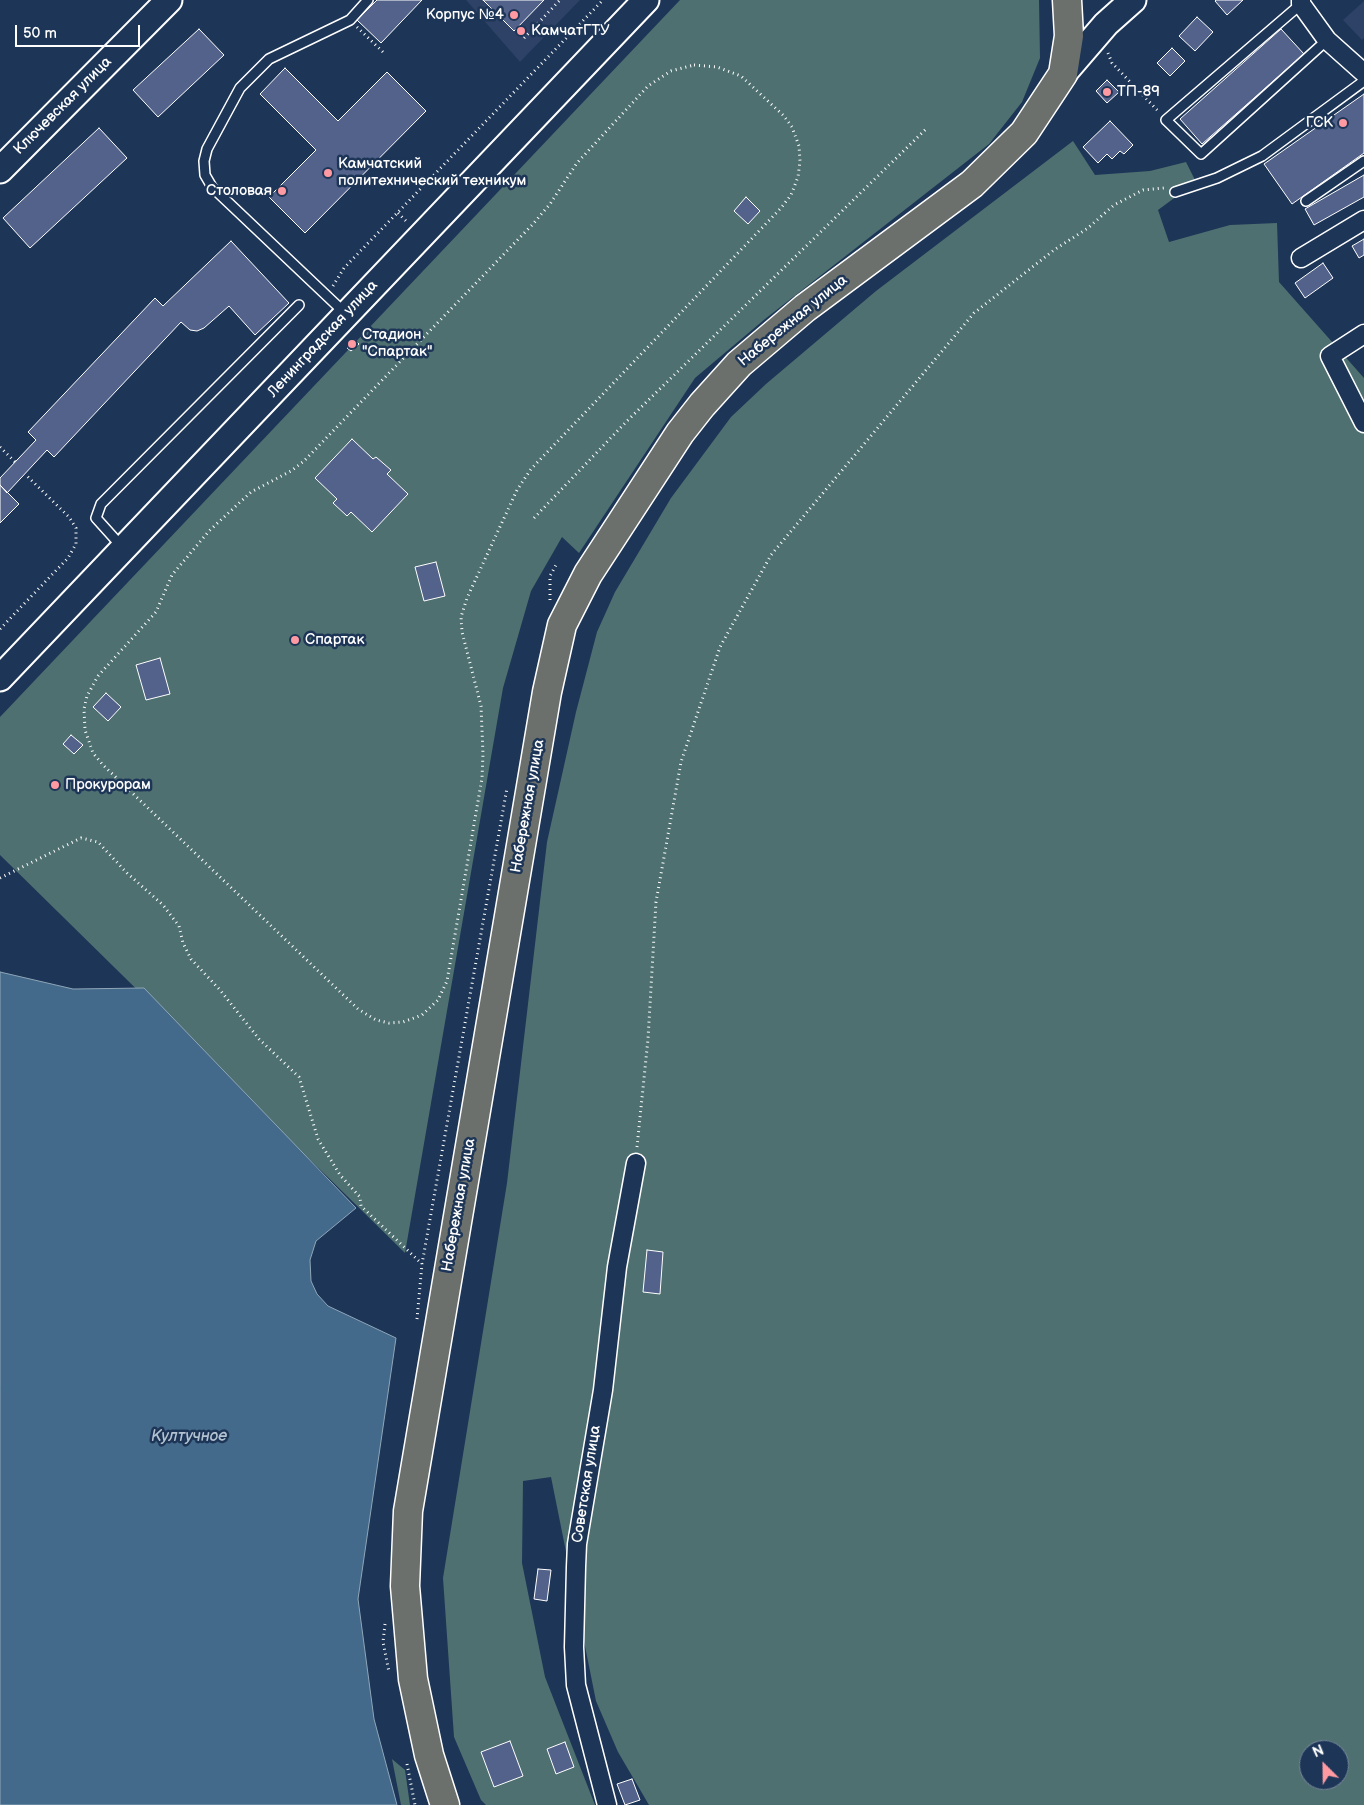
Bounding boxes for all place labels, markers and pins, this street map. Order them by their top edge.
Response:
place label: Корпус №4 [426,6,504,24]
marker: Корпус №4 [508,9,520,21]
place label: КамчатГТУ [531,22,610,40]
marker: КамчатГТУ [515,25,527,37]
place label: ТП-89 [1117,83,1160,101]
marker: ТП-89 [1101,86,1113,98]
place label: ГСК [1306,114,1333,132]
marker: ГСК [1337,117,1349,129]
place label: Камчатский политехнический техникум [338,155,526,190]
marker: Камчатский политехнический техникум [322,167,334,179]
place label: Столовая [206,182,272,200]
marker: Столовая [276,185,288,197]
place label: Стадион "Спартак" [362,326,433,361]
marker: Стадион "Спартак" [346,338,358,350]
place label: Спартак [305,631,364,649]
marker: Спартак [289,634,301,646]
place label: Прокурорам [65,776,151,794]
marker: Прокурорам [49,779,61,791]

